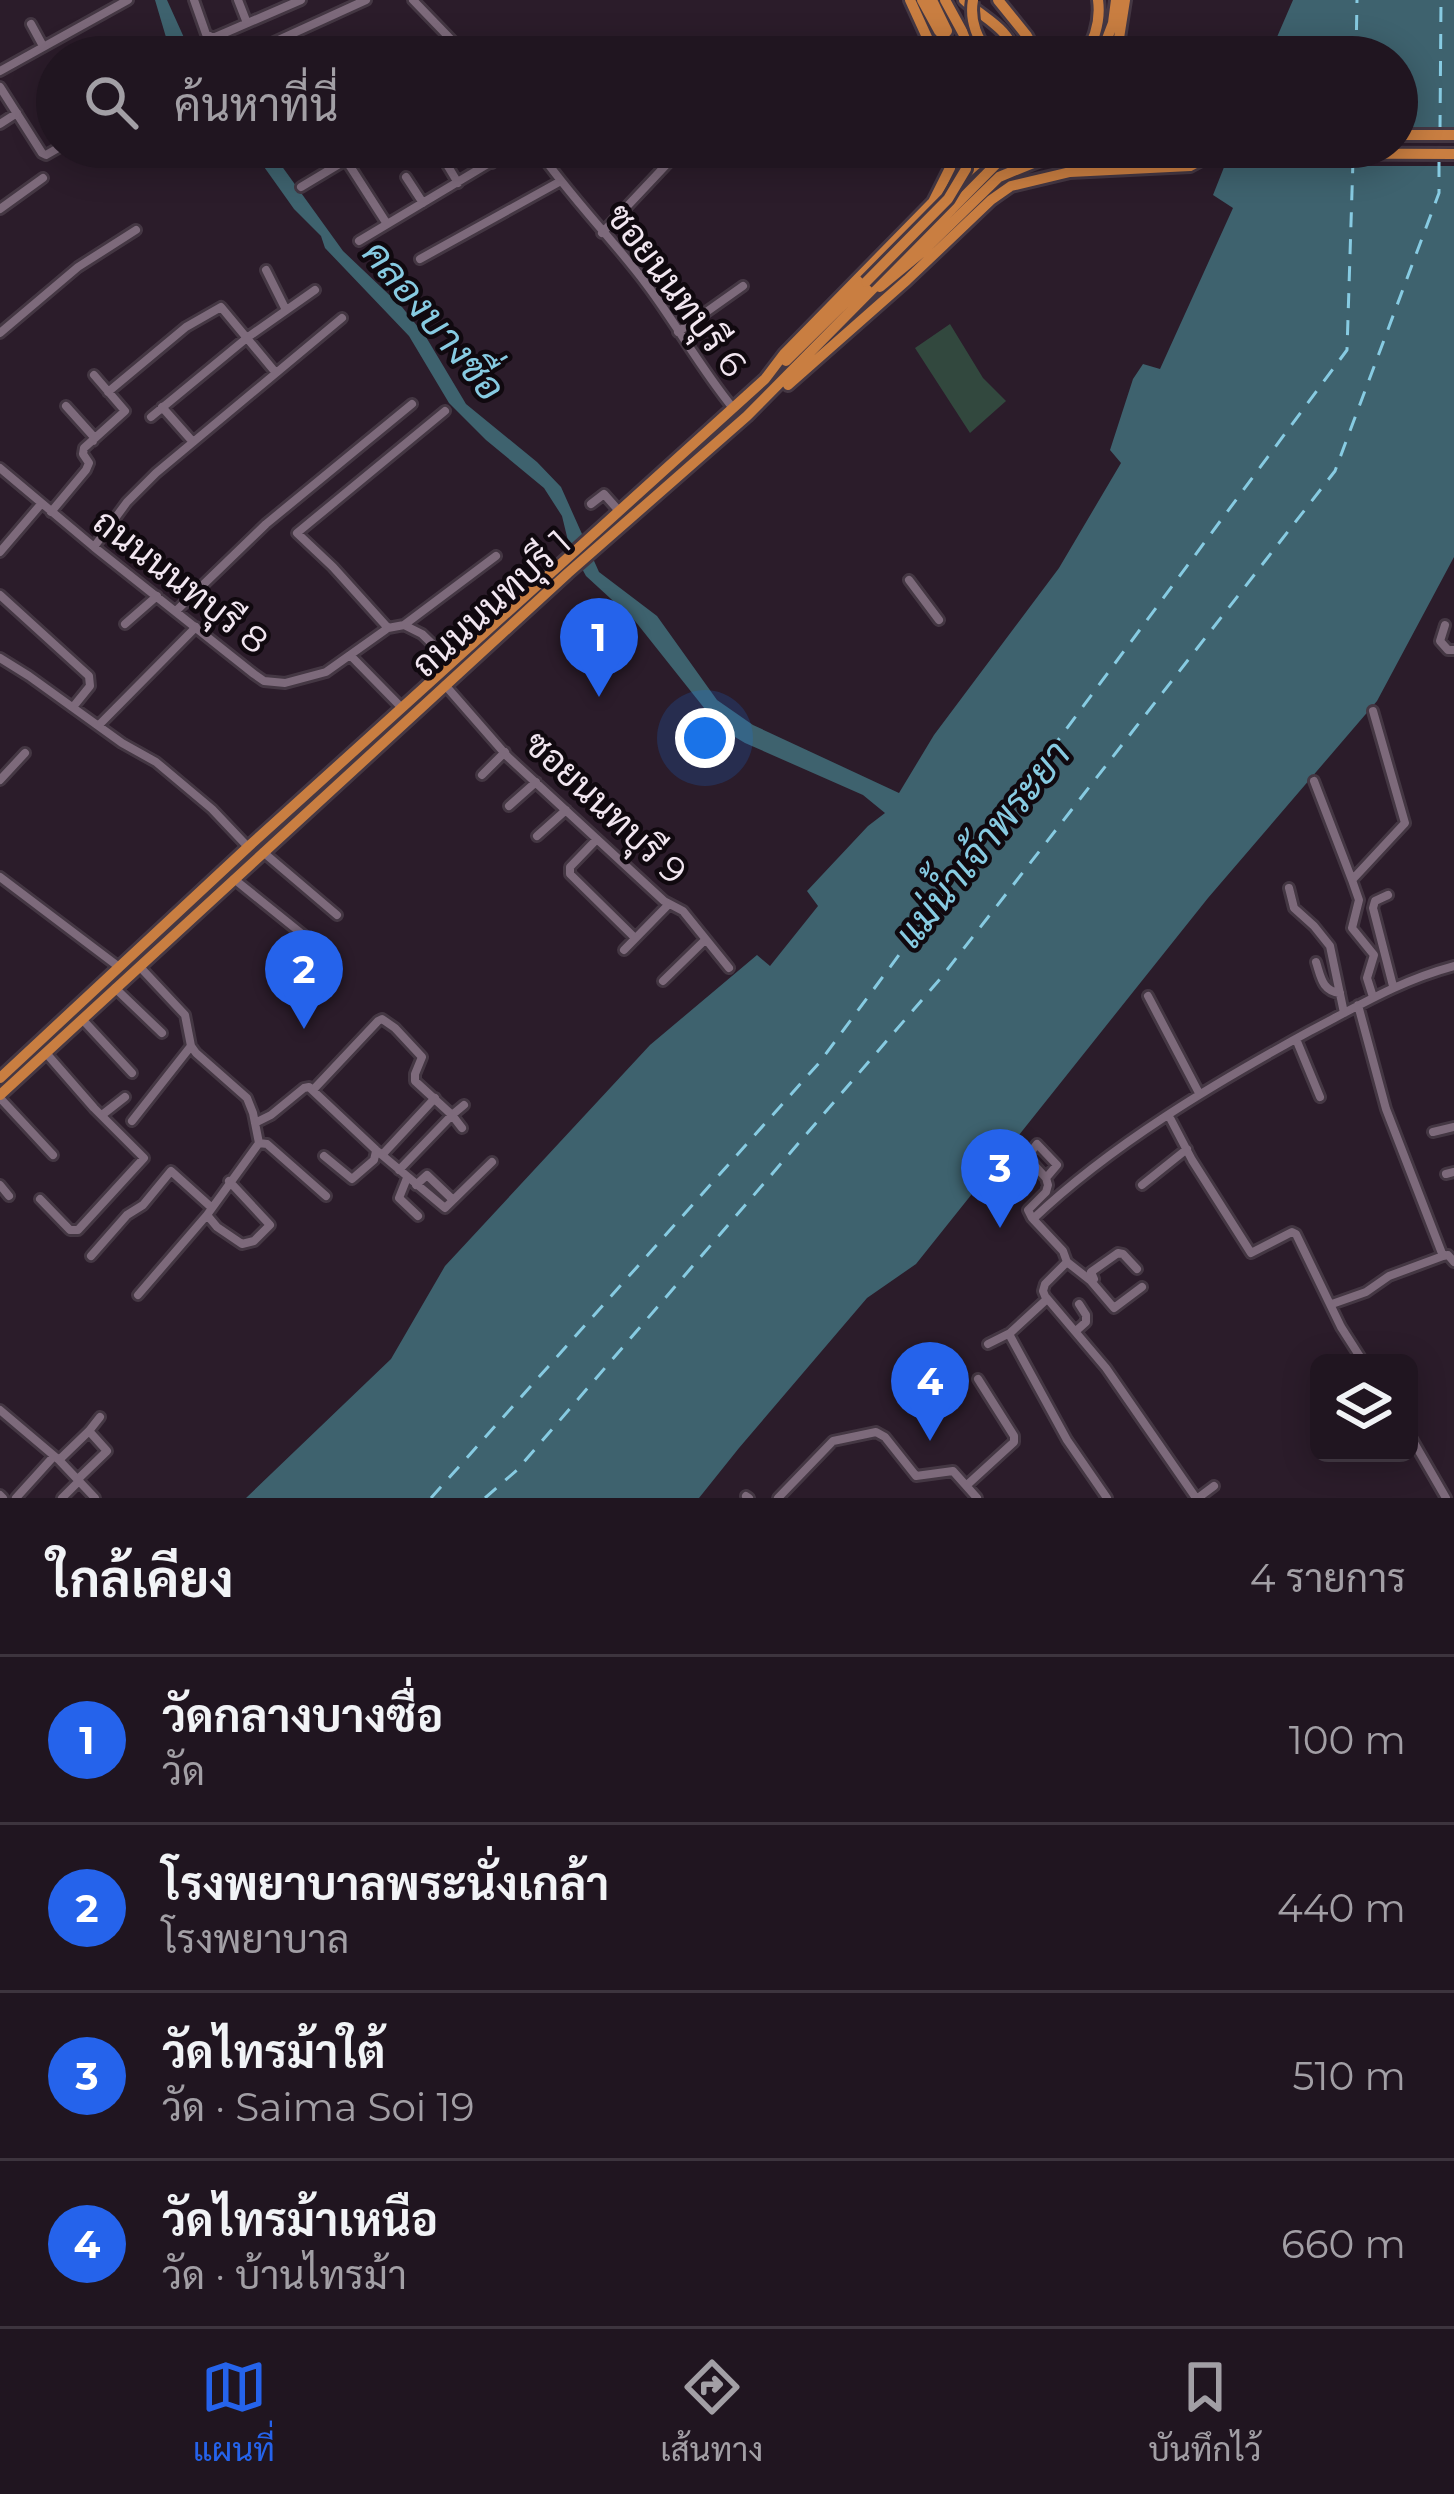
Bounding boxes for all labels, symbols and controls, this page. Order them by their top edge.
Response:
search box [36,36,1418,168]
icon: search [78,69,144,135]
text: ค้นหาที่นี่ [174,77,338,132]
street label: ซอยนนทบุรี 6 [595,195,756,387]
water label: คลองบางซื่อ [353,224,522,410]
street label: ถนนนนทบุรี 8 [83,499,277,665]
street label: ถนนนนทบุรี 1 [402,520,582,688]
pin: 1 [560,598,638,697]
your location [675,708,735,768]
street label: ซอยนนทบุรี 9 [514,721,696,895]
water label: แม่น้ำเจ้าพระยา [877,725,1080,957]
pin: 2 [265,930,343,1029]
pin: 3 [961,1129,1039,1228]
pin: 4 [891,1342,969,1441]
map controls [1310,1354,1418,1462]
button: layers [1310,1354,1418,1462]
text: ใกล้เคียง [48,1548,234,1610]
text: 4 รายการ [1250,1554,1406,1602]
text: วัดกลางบางซื่อ [162,1688,443,1743]
text: 1 [79,1716,95,1764]
text: 100 m [1289,1716,1406,1764]
text: วัด [162,1747,205,1795]
text: โรงพยาบาลพระนั่งเกล้า [162,1856,609,1911]
text: 2 [75,1884,99,1932]
text: 440 m [1277,1884,1406,1932]
text: โรงพยาบาล [162,1915,349,1963]
text: วัดไทรม้าใต้ [162,2024,386,2079]
text: 3 [75,2052,99,2100]
text: 510 m [1292,2052,1406,2100]
text: วัด · Saima Soi 19 [162,2083,474,2131]
text: วัดไทรม้าเหนือ [162,2192,438,2247]
text: 4 [74,2220,100,2268]
text: 660 m [1281,2220,1406,2268]
text: วัด · บ้านไทรม้า [162,2251,407,2299]
tab: แผนที่ [193,2354,275,2469]
tab: เส้นทาง [660,2354,763,2469]
tab: บันทึกไว้ [1149,2354,1261,2469]

